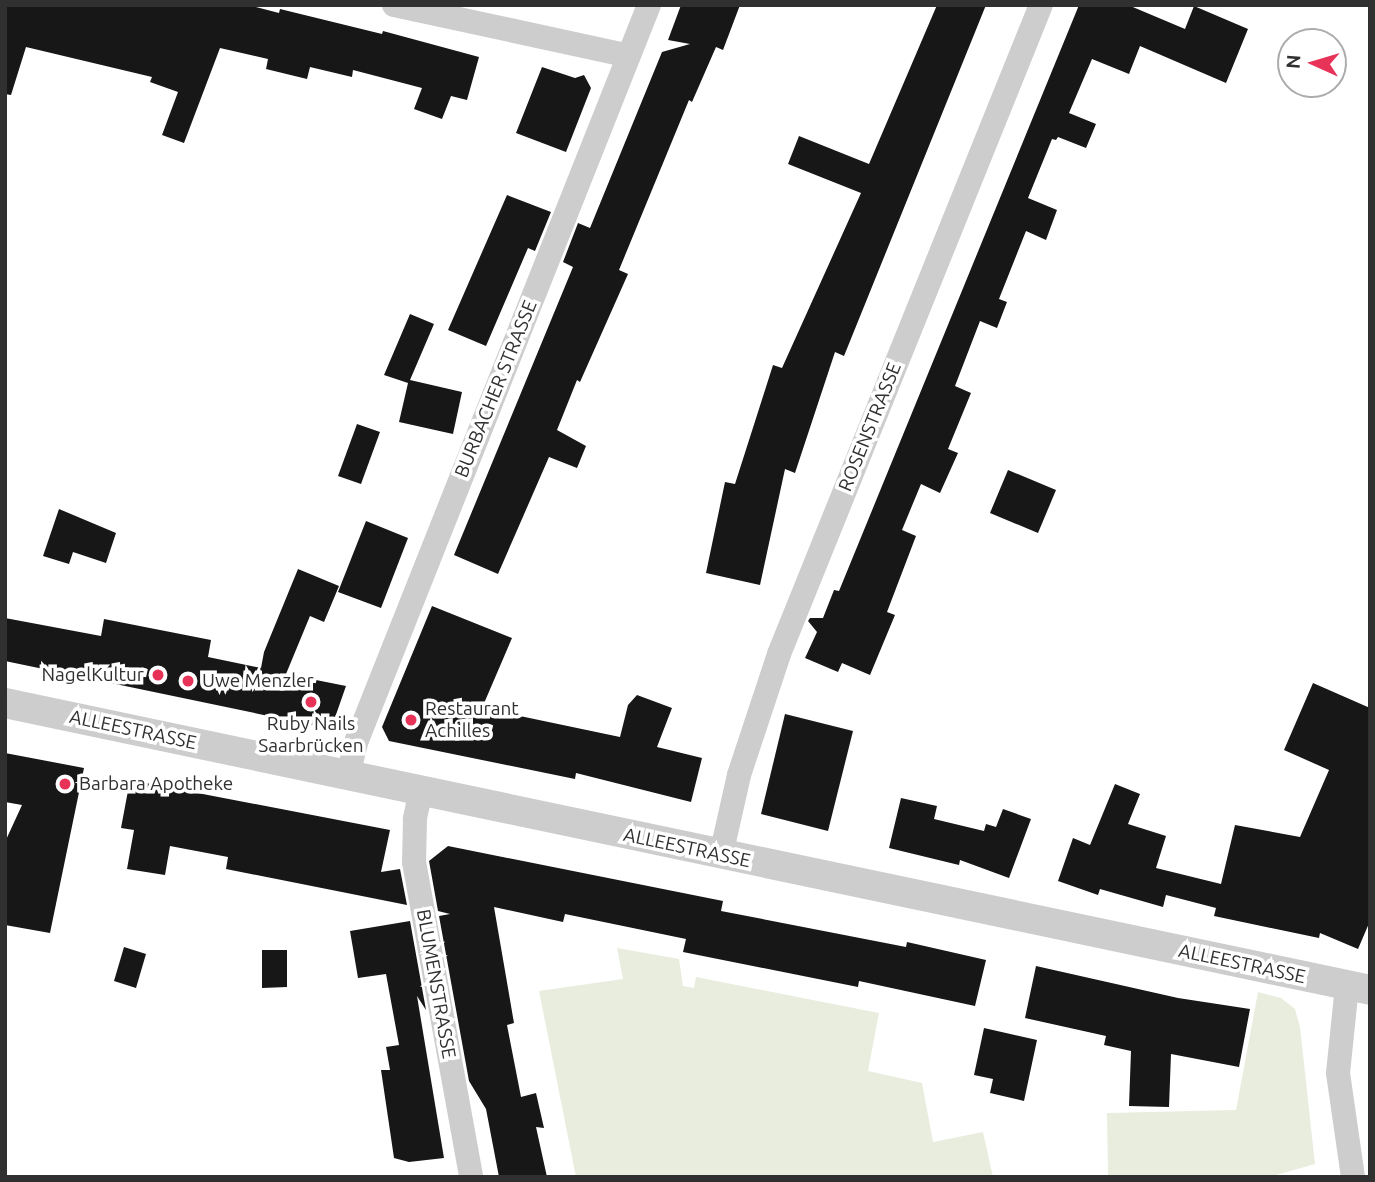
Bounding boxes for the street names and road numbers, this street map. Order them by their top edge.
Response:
street label: BURBACHER STRASSE [450,297,542,481]
street label: ROSENSTRASSE [834,359,906,495]
street label: ALLEESTRASSE [67,705,199,755]
street label: ALLEESTRASSE [621,823,753,873]
street label: BLUMENSTRASSE [412,907,460,1061]
street label: ALLEESTRASSE [1176,939,1308,989]

